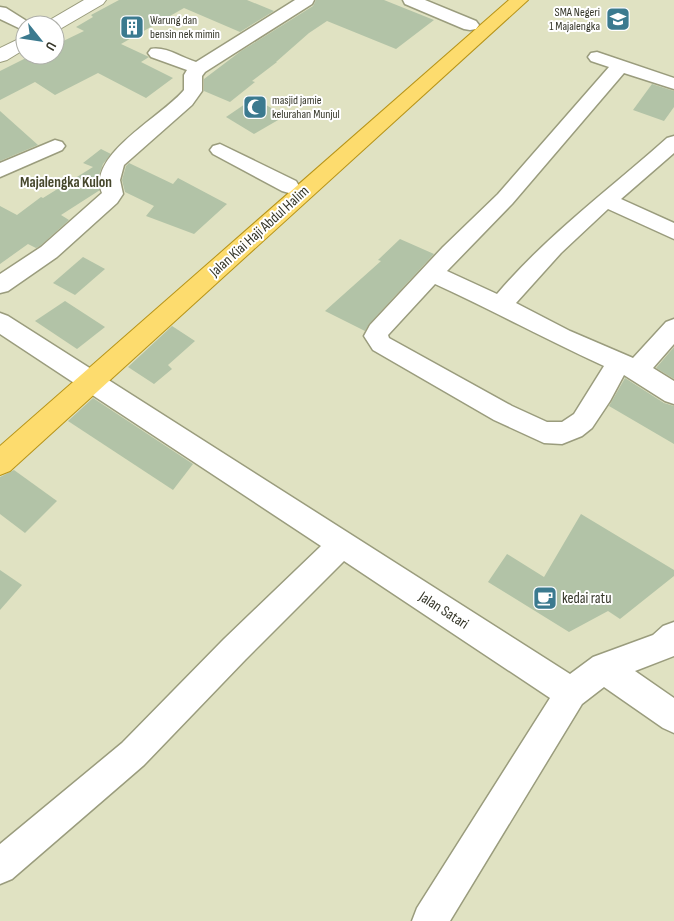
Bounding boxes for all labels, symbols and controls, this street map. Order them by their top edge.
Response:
place label: SMA Negeri 1 Majalengka [549,5,600,34]
school or university icon: SMA Negeri 1 Majalengka [605,6,631,32]
place label: Warung dan bensin nek mimin [150,13,220,42]
building icon: Warung dan bensin nek mimin [119,14,145,40]
north arrow [15,15,65,65]
text: U [42,39,60,54]
place label: masjid jamie kelurahan Munjul [272,93,340,122]
mosque icon: masjid jamie kelurahan Munjul [242,94,268,120]
district label: Majalengka Kulon [20,173,112,192]
street label: Jalan Kiai Haji Abdul Halim [205,182,313,282]
cafe icon: kedai ratu [532,585,558,611]
street label: Jalan Satari [414,587,472,634]
place label: kedai ratu [562,589,611,608]

